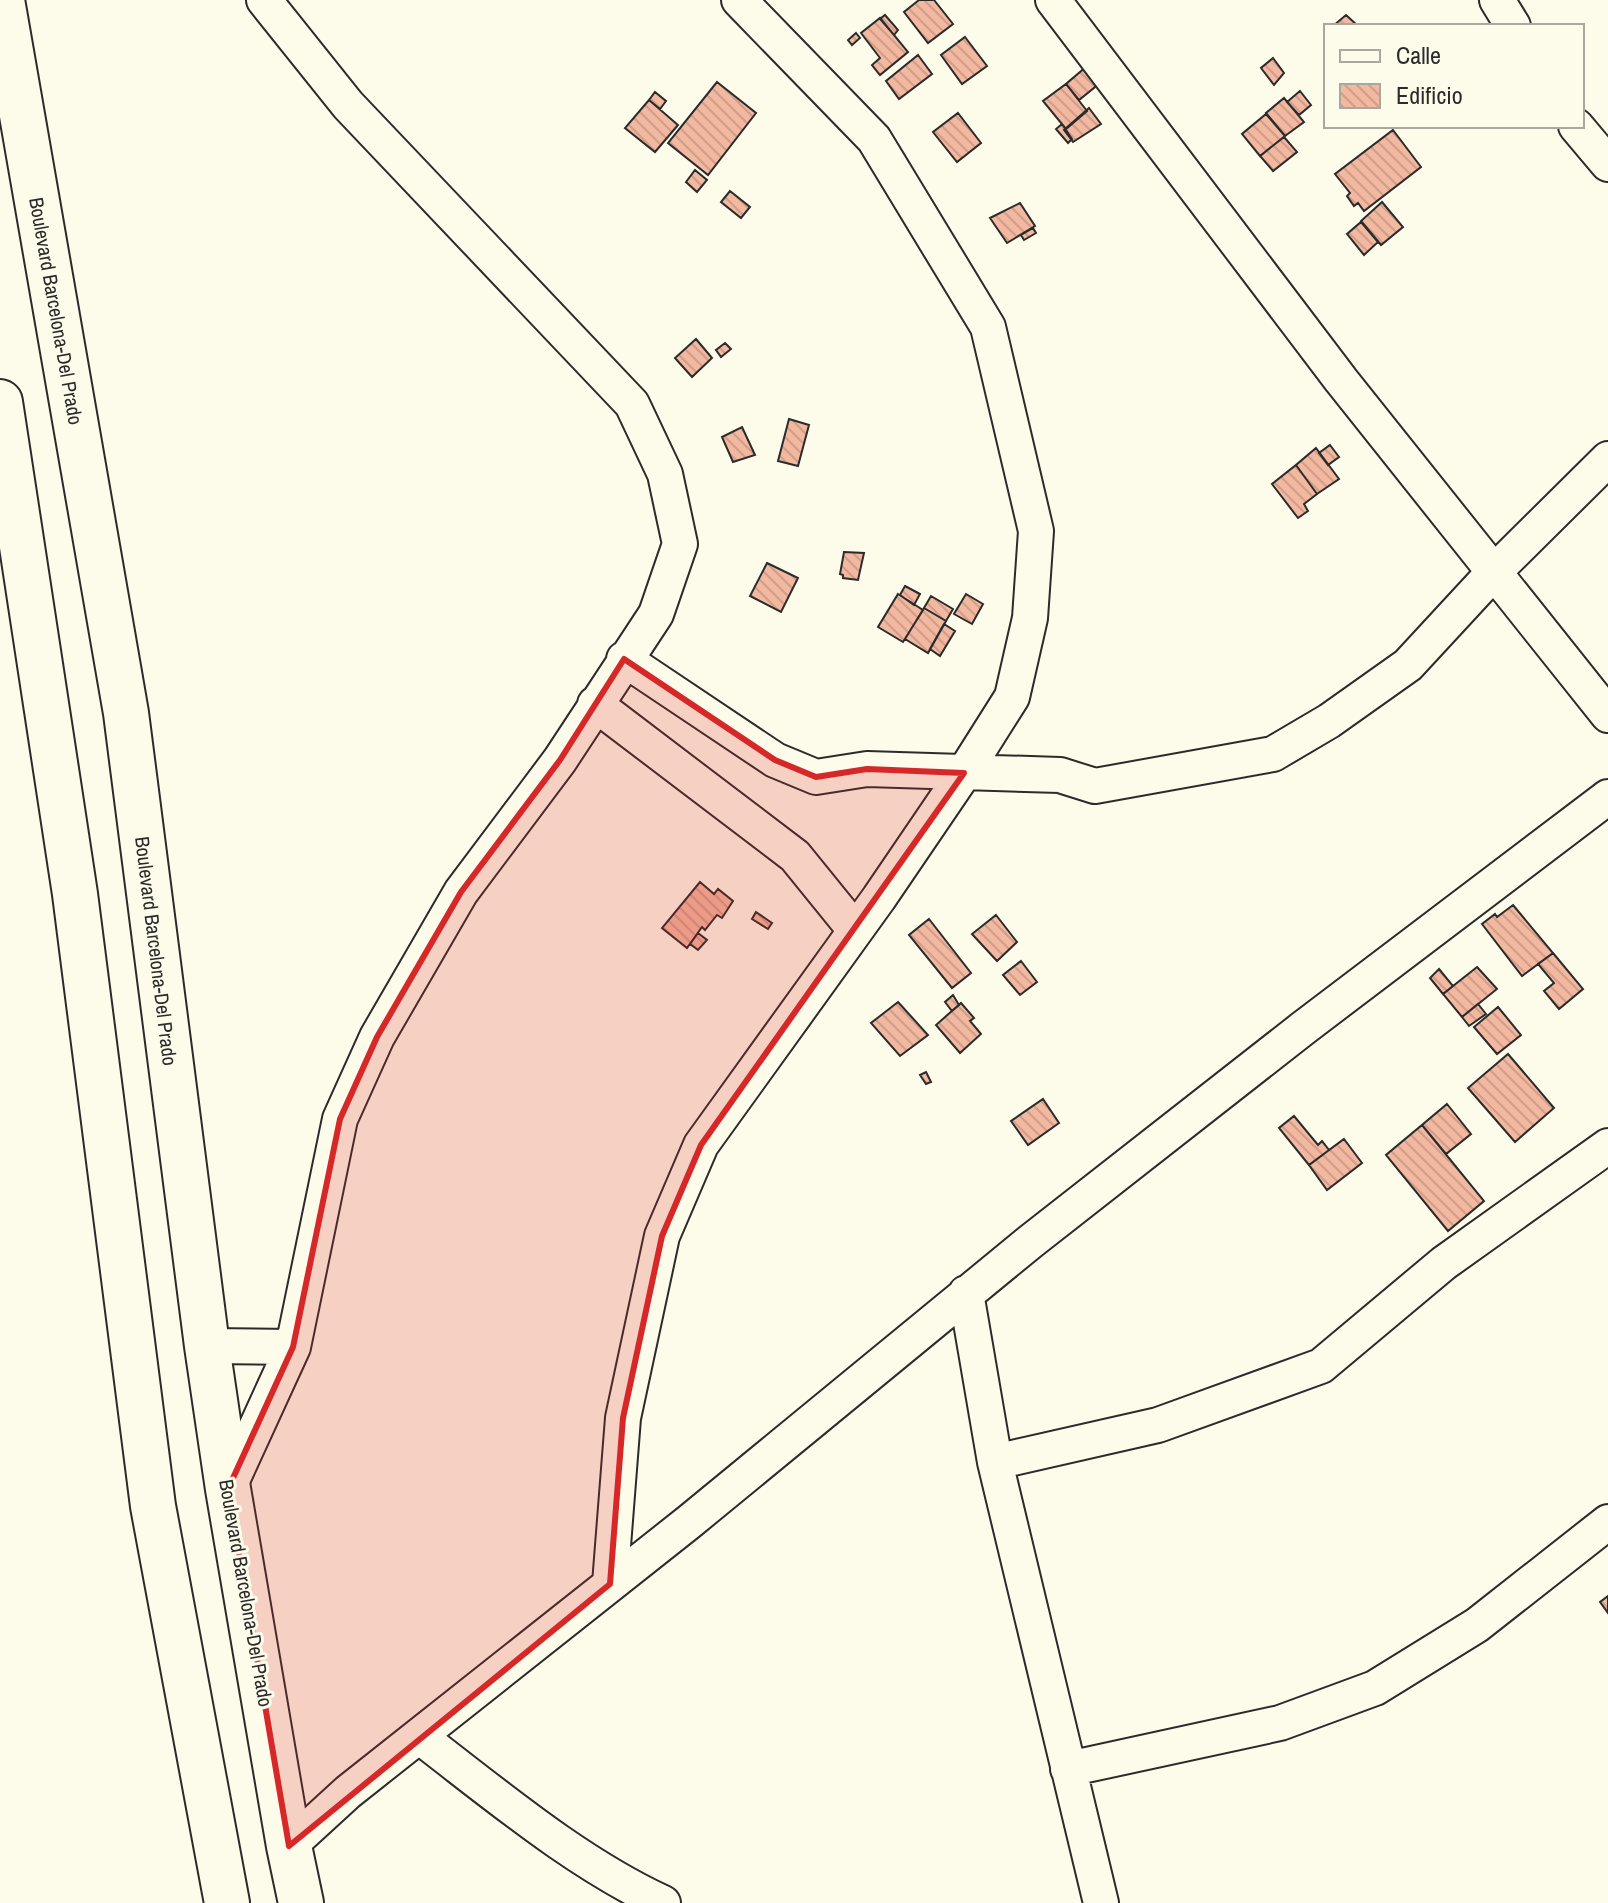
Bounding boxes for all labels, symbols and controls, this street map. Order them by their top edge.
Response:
legend [1324,24,1584,128]
text: Calle [1396,39,1441,71]
text: Edificio [1396,79,1463,111]
street label: Boulevard Barcelona-Del Prado [23,195,90,427]
street label: Boulevard Barcelona-Del Prado [129,835,184,1067]
street label: Boulevard Barcelona-Del Prado [213,1477,280,1709]

